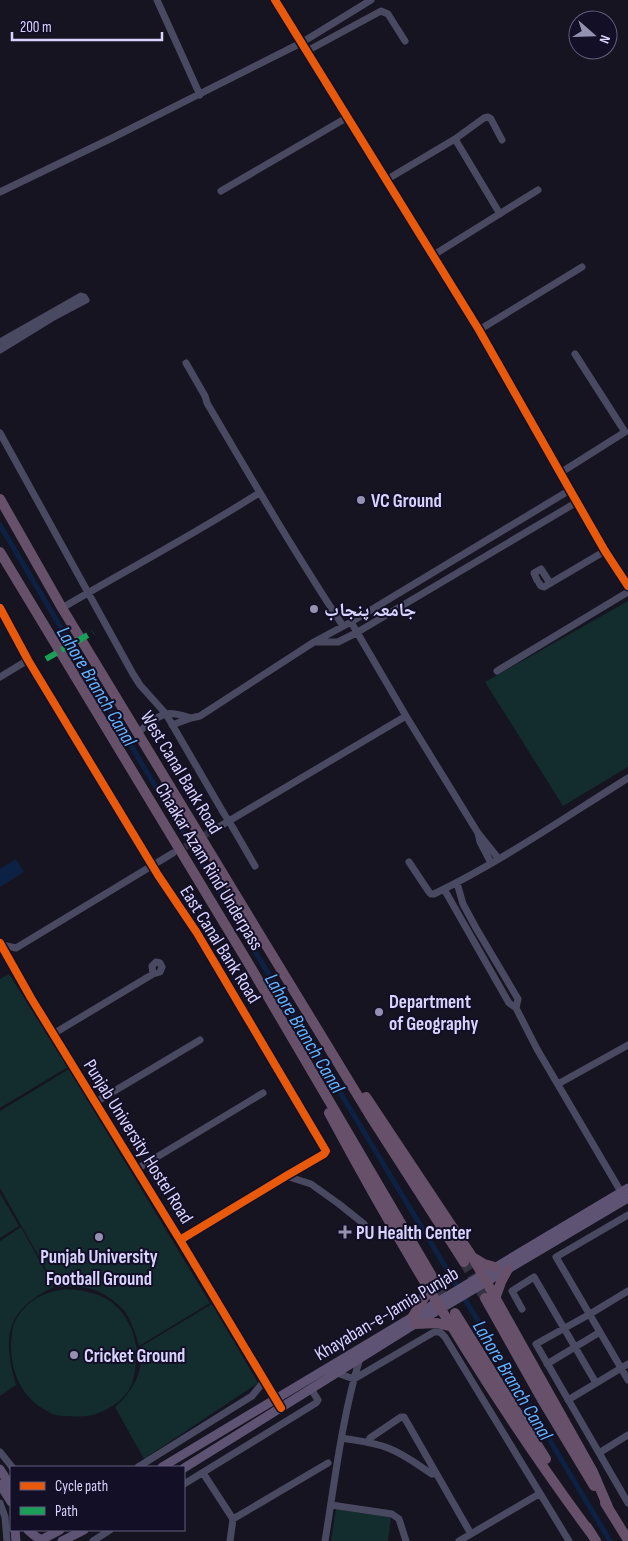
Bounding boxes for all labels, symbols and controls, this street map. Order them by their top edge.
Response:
scale bar [12,10,162,42]
north arrow [568,10,618,60]
text: 200 m [20,18,52,37]
text: N [595,33,614,46]
place label: VC Ground [371,490,442,513]
marker: VC Ground [355,494,367,506]
place label: جامعہ پنجاب [324,599,416,622]
marker: جامعہ پنجاب [308,603,320,615]
water label: Lahore Branch Canal [51,622,142,752]
street label: West Canal Bank Road [135,707,226,838]
street label: Chaakar Azam Rind Underpass [150,779,268,955]
street label: East Canal Bank Road [174,882,265,1008]
water label: Lahore Branch Canal [259,969,350,1099]
place label: Department of Geography [389,991,478,1036]
marker: Department of Geography [373,1006,385,1018]
street label: Punjab University Hostel Road [78,1055,198,1228]
place label: PU Health Center [356,1222,472,1245]
marker: PU Health Center [338,1225,352,1239]
marker: Punjab University Football Ground [93,1231,105,1243]
place label: Punjab University Football Ground [40,1246,158,1291]
street label: Khayaban-e-Jamia Punjab [311,1262,463,1366]
water label: Lahore Branch Canal [467,1316,558,1446]
place label: Cricket Ground [84,1345,185,1368]
marker: Cricket Ground [68,1349,80,1361]
legend [10,1466,185,1531]
text: Cycle path [55,1477,108,1496]
text: Path [55,1502,78,1521]

